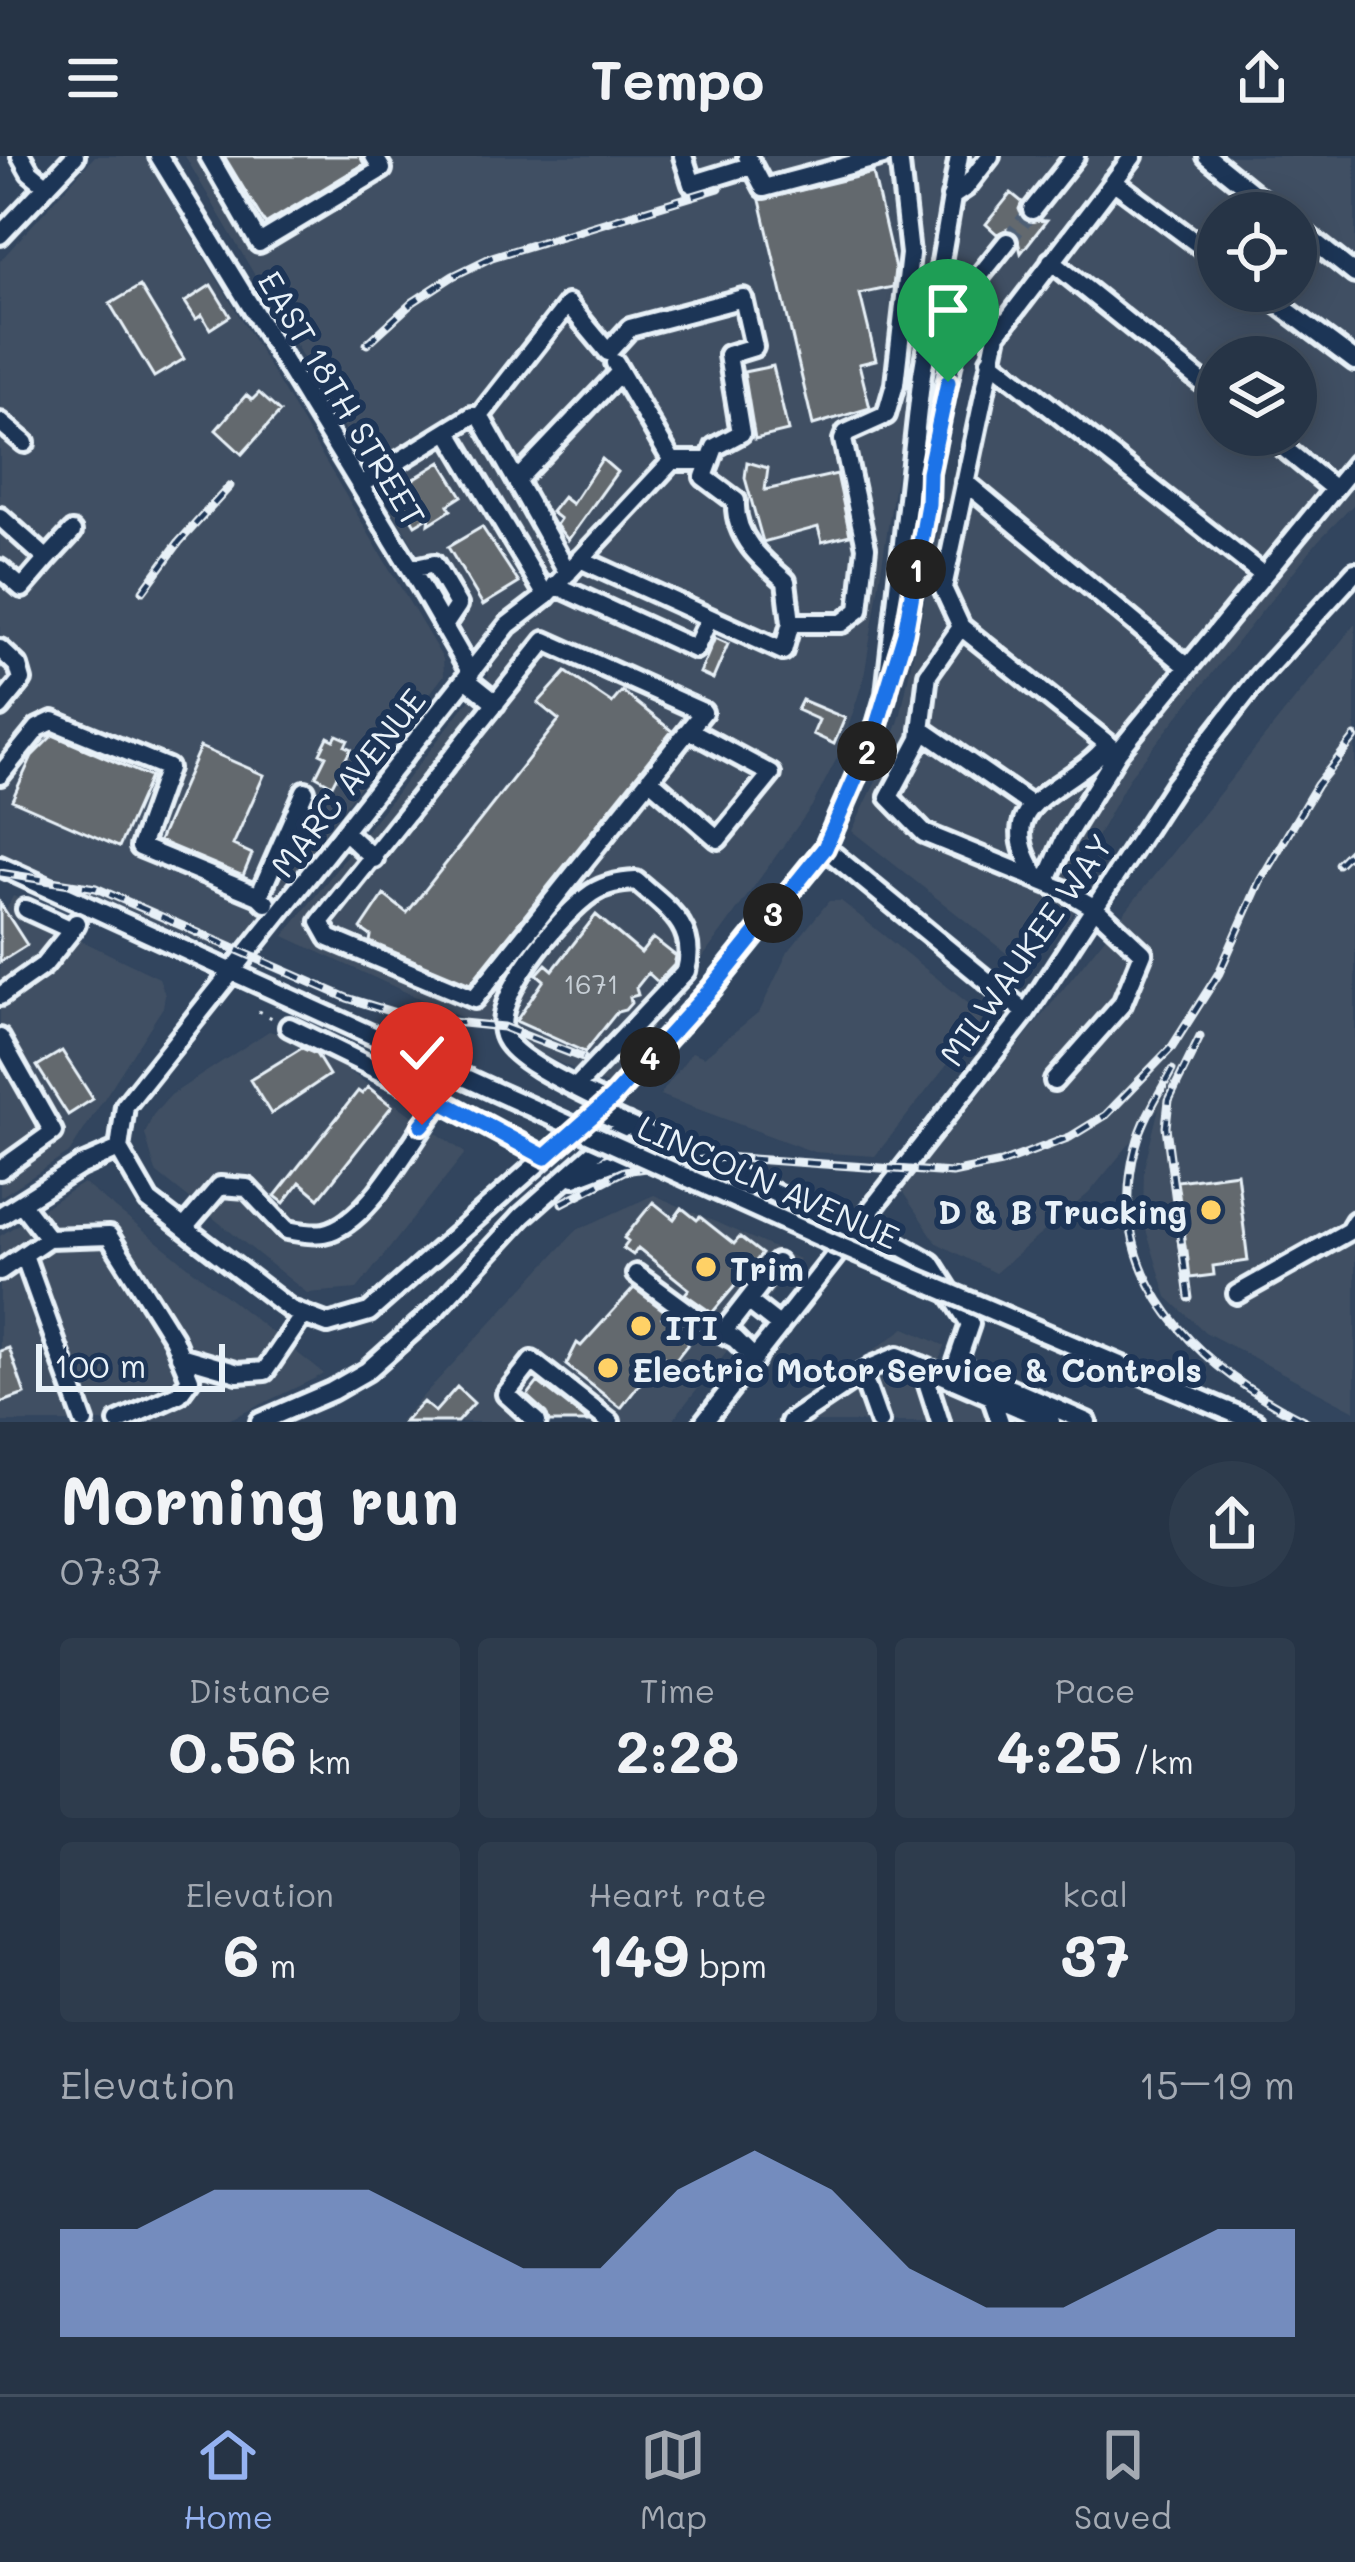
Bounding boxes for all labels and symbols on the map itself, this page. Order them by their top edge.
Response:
pin [897,259,999,382]
street label: EAST 18TH STREET [250,262,436,534]
pin: 1 [886,539,946,599]
street label: MARC AVENUE [260,679,434,885]
pin: 2 [837,721,897,781]
street label: MILWAUKEE WAY [929,825,1121,1073]
pin: 3 [743,883,803,943]
house number: 1671 [563,966,619,1001]
pin [371,1002,473,1125]
pin: 4 [620,1027,680,1087]
street label: LINCOLN AVENUE [632,1104,906,1258]
place label: D & B Trucking [938,1189,1187,1232]
marker: D & B Trucking [1198,1197,1224,1223]
place label: Trim [730,1246,804,1289]
marker: Trim [693,1254,719,1280]
place label: ITI [665,1305,718,1348]
marker: ITI [628,1313,654,1339]
scale bar [36,1338,225,1391]
place label: Electric Motor Service & Controls [632,1347,1202,1390]
marker: Electric Motor Service & Controls [595,1355,621,1381]

